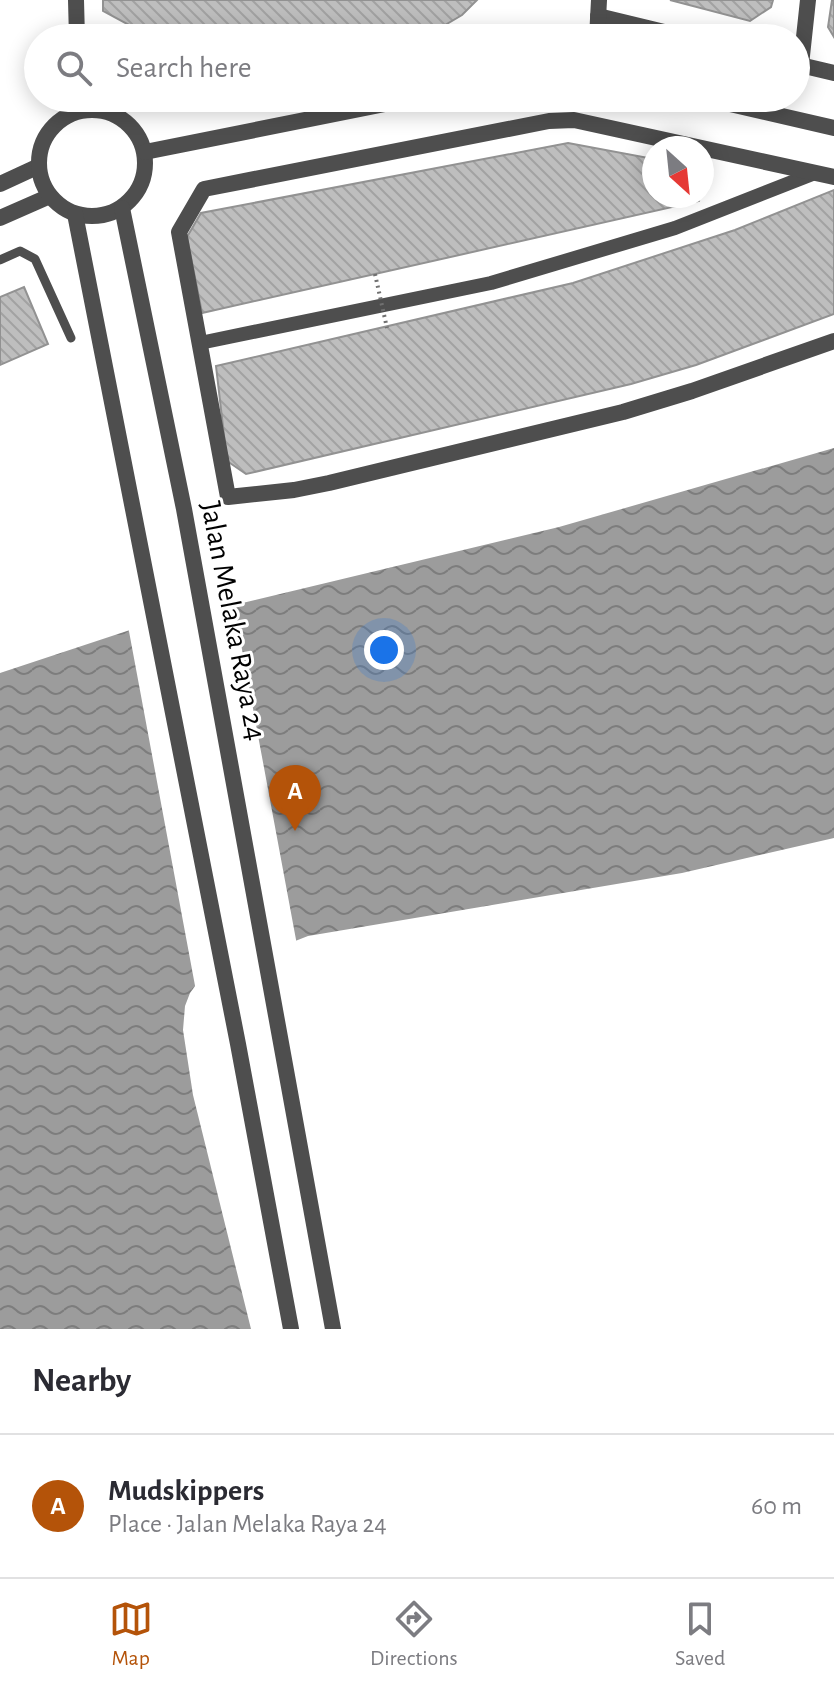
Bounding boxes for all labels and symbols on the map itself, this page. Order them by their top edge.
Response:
north arrow [642,136,714,208]
street label: Jalan Melaka Raya 24 [195,499,271,743]
your location [364,630,404,670]
pin: A [269,765,321,831]

